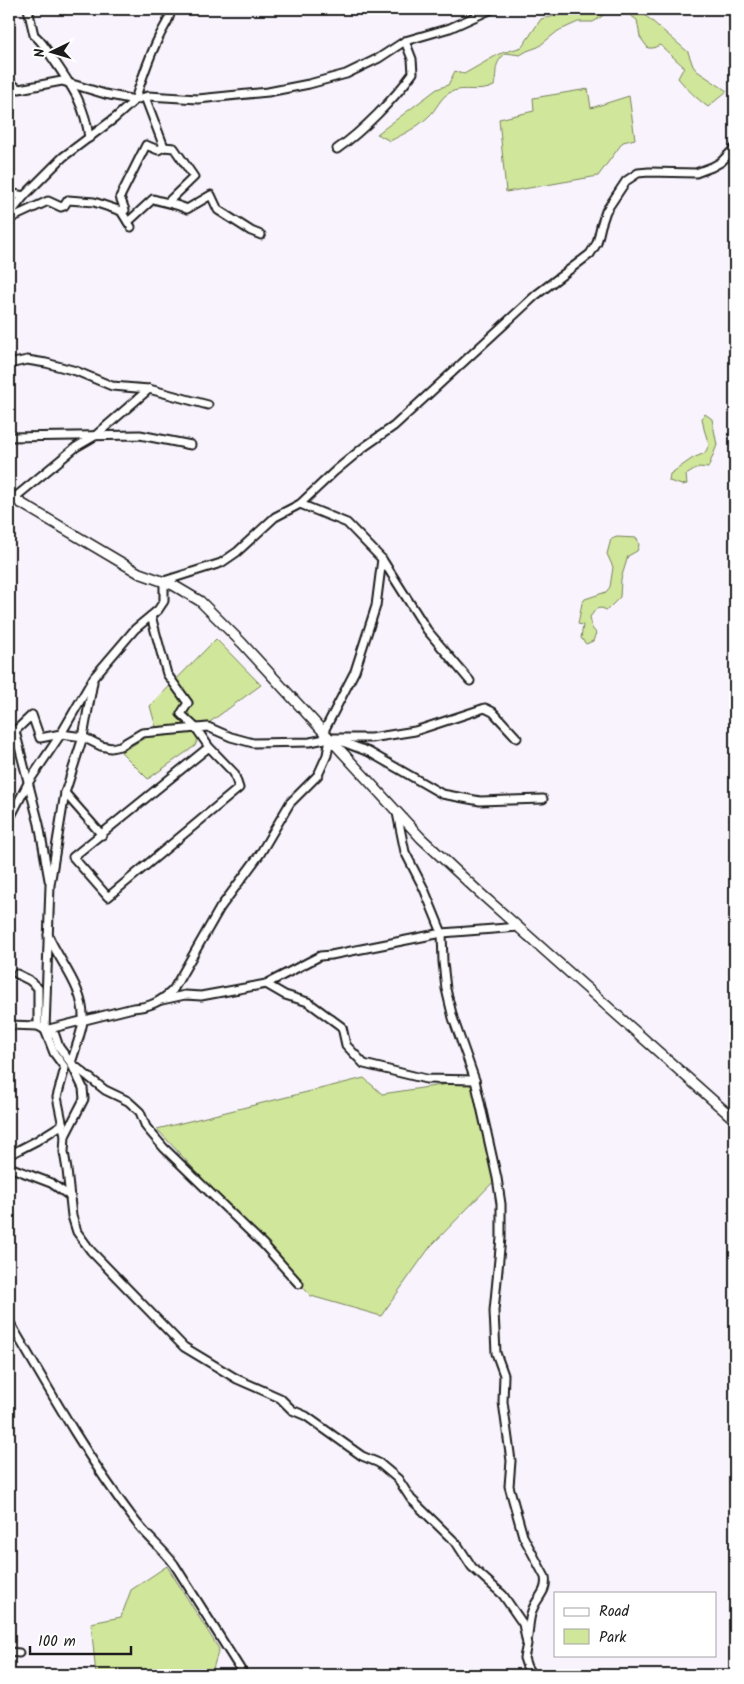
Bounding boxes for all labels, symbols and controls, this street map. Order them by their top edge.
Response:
north arrow [28,28,78,78]
text: N [29,48,51,58]
legend [554,1592,716,1656]
text: Road [599,1600,630,1624]
scale bar [30,1624,131,1656]
text: Park [599,1626,627,1650]
text: 100 m [38,1630,76,1654]

